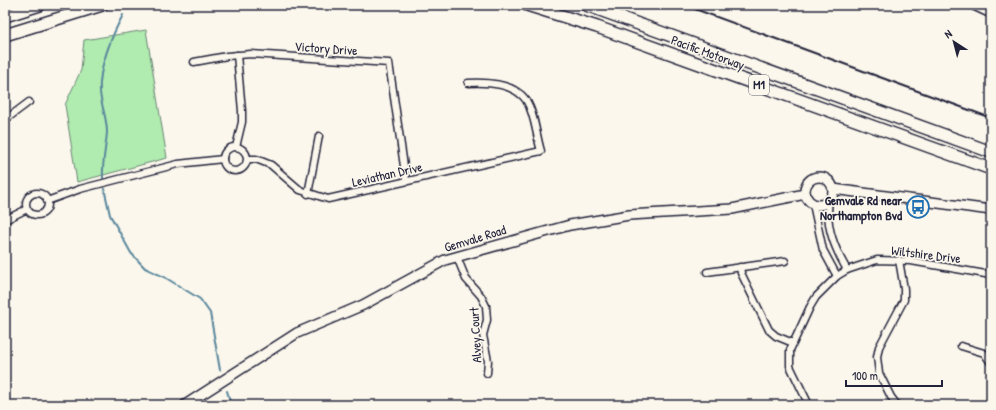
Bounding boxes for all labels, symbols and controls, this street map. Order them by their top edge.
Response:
north arrow [934,22,974,62]
text: N [942,26,955,41]
street label: Pacific Motorway [669,30,748,74]
street label: Victory Drive [294,37,358,59]
road number: M1 [749,75,769,95]
street label: Leviathan Drive [350,157,424,191]
place label: Gemvale Rd near Northampton Bvd [820,191,903,225]
bus stop icon: Gemvale Rd near Northampton Bvd [905,194,931,220]
street label: Gemvale Road [442,220,508,256]
street label: Wiltshire Drive [890,241,962,267]
street label: Alvey Court [465,306,485,363]
scale bar [846,362,942,388]
text: 100 m [852,367,878,384]

